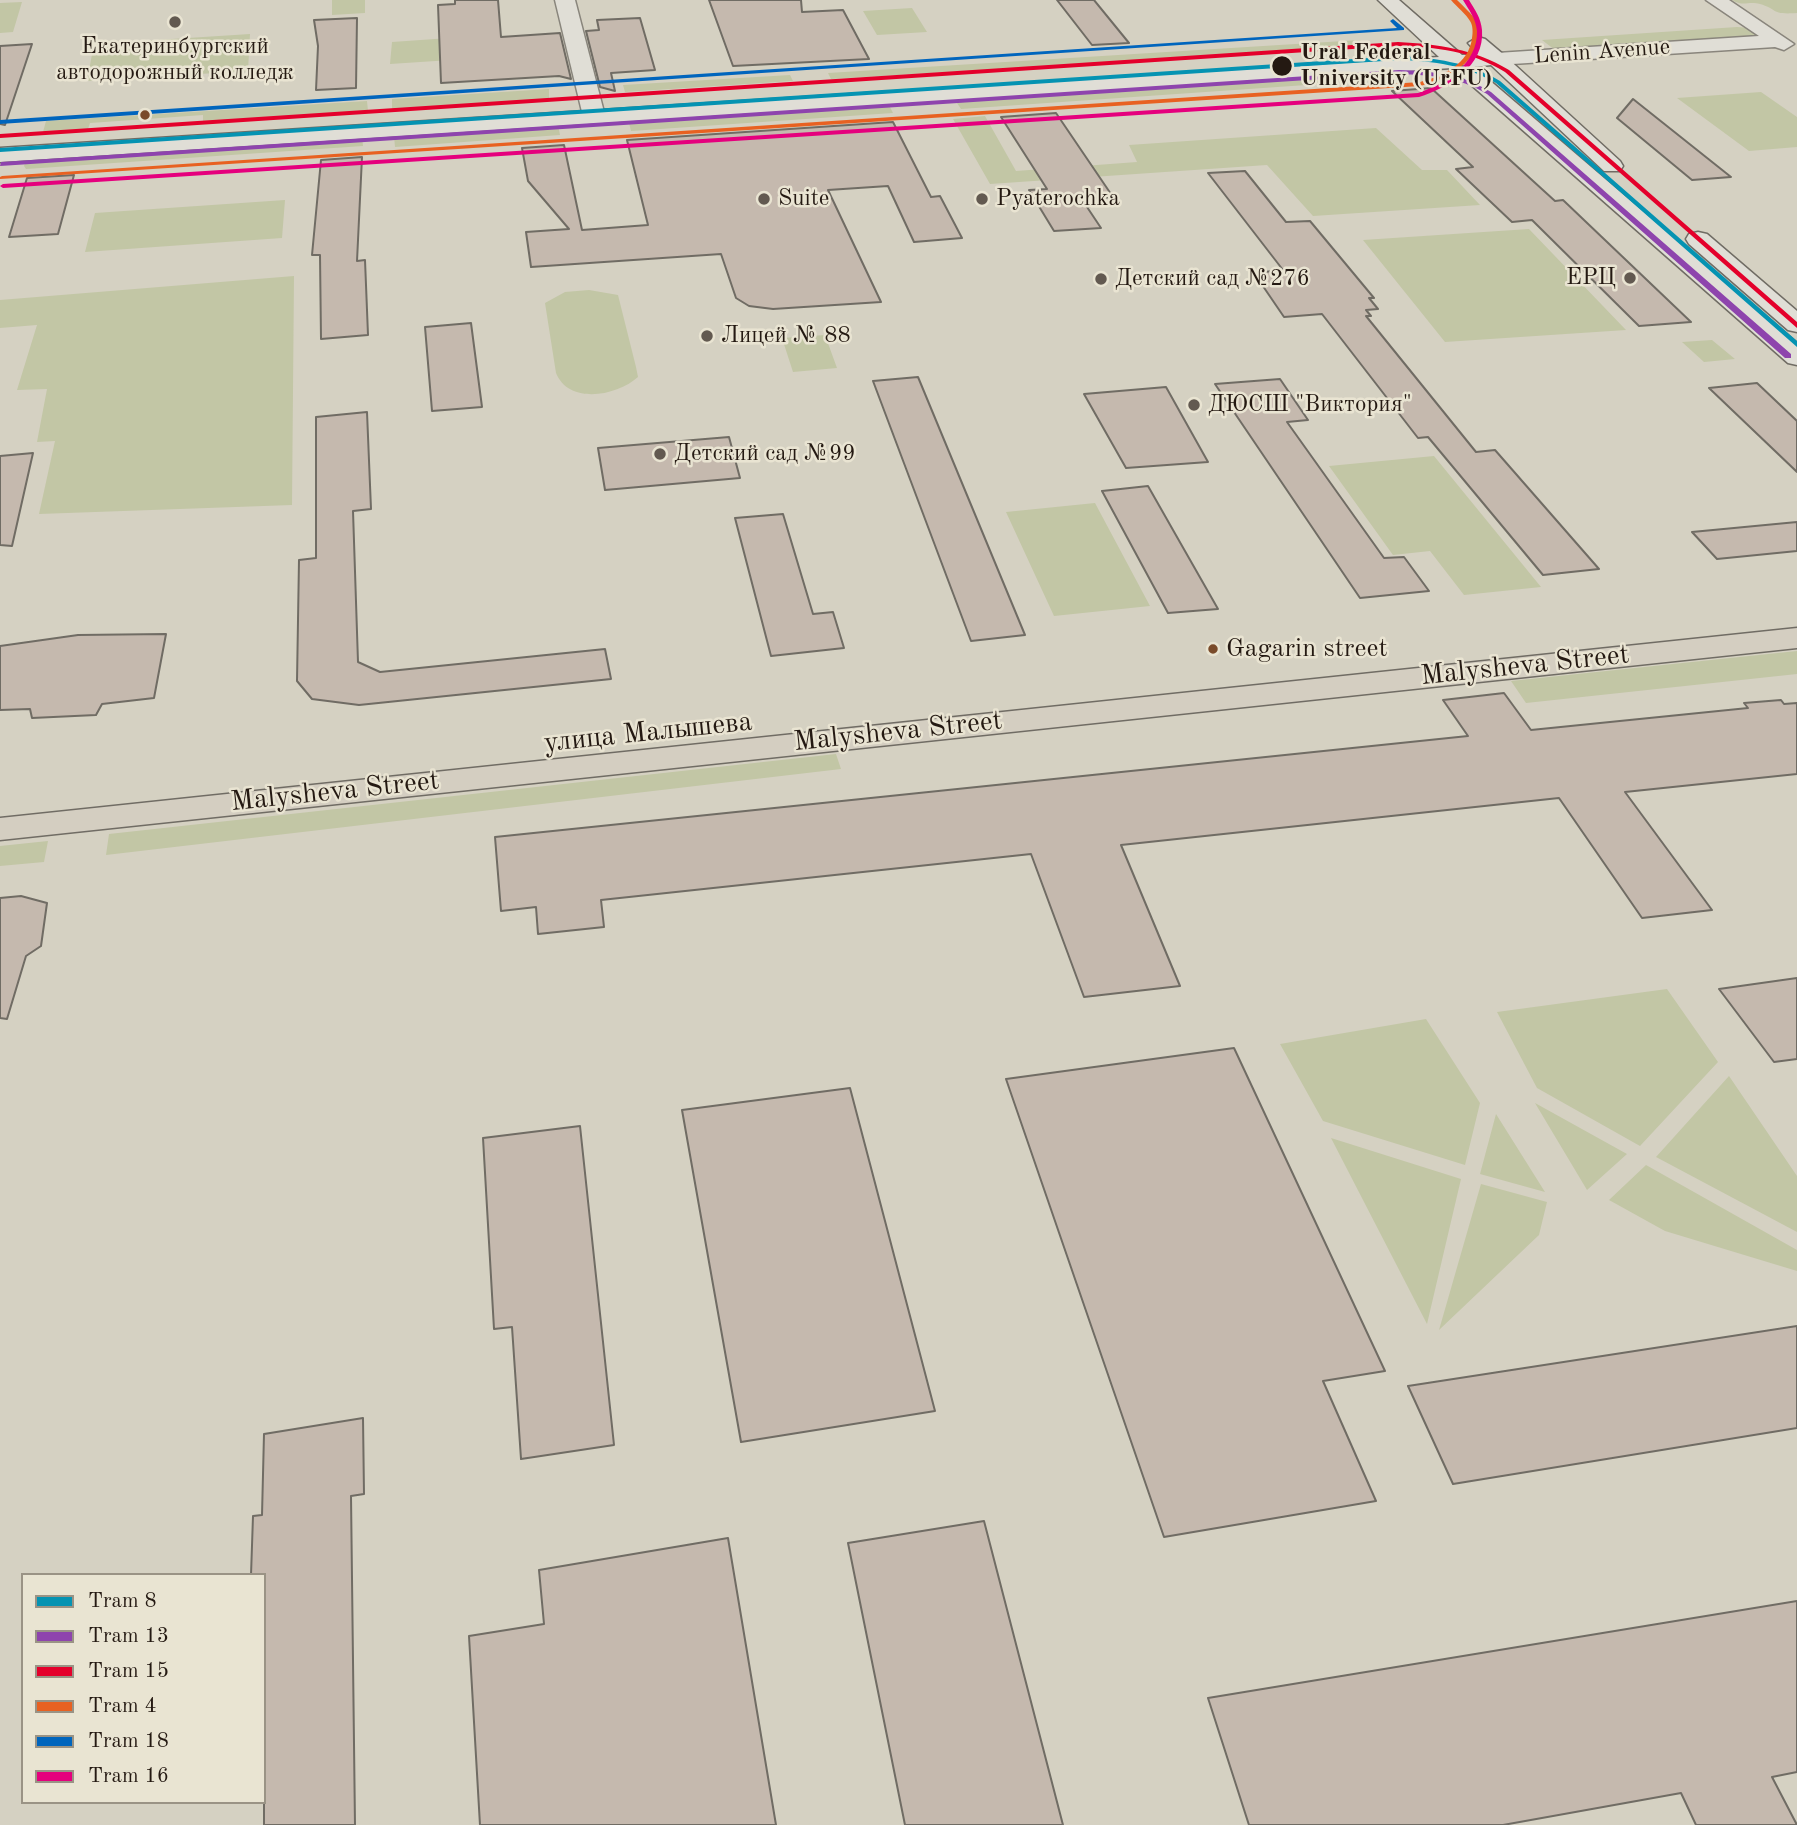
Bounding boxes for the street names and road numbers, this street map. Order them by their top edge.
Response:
street label: Lenin Avenue [1533,33,1671,71]
street label: Malysheva Street [1419,638,1631,694]
street label: Malysheva Street [792,704,1004,760]
street label: улица Малышева [542,705,754,761]
street label: Malysheva Street [229,764,441,820]

